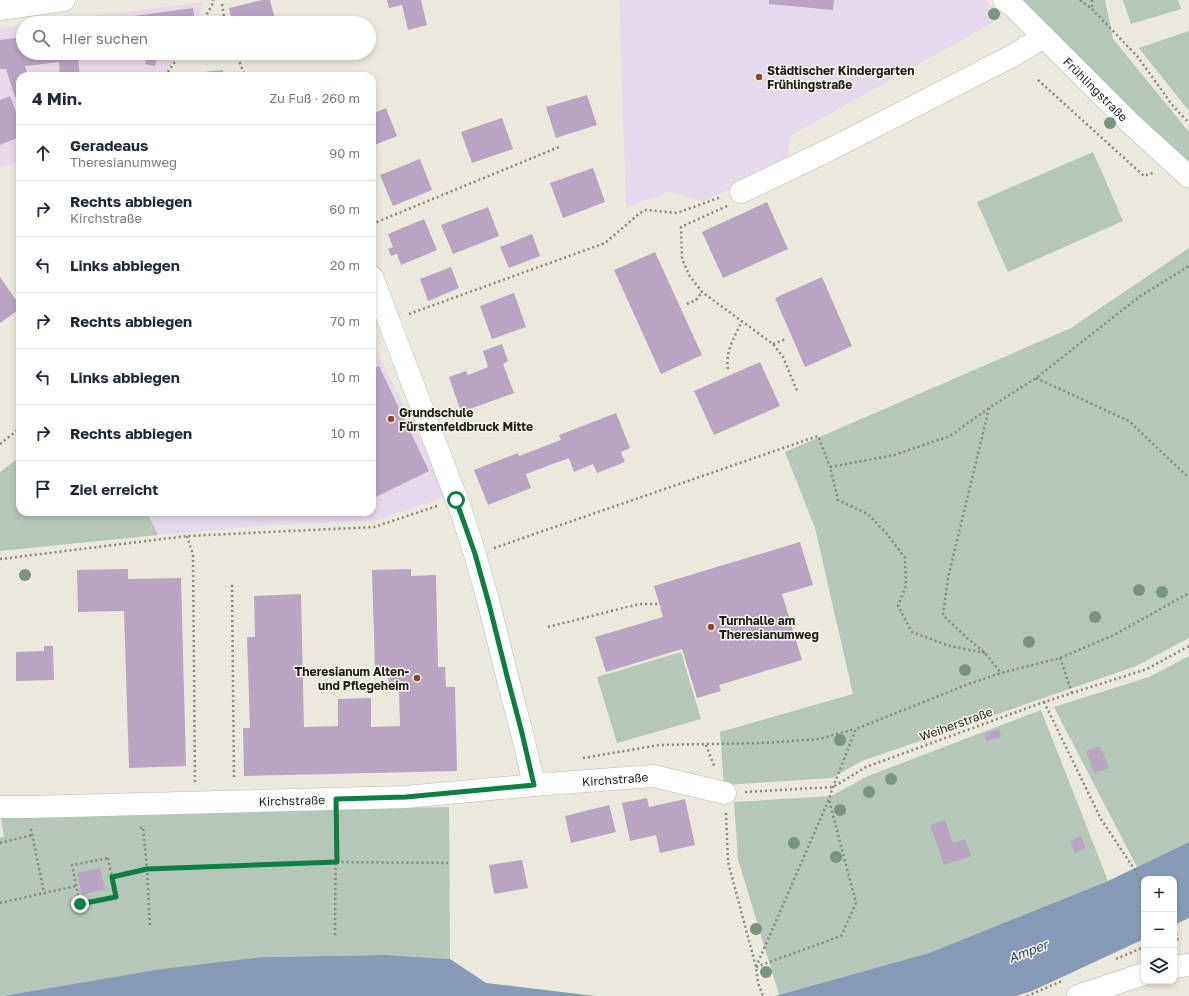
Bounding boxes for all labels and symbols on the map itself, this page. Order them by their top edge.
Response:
street label: Frühlingstraße [1061,54,1131,124]
place label: Städtischer Kindergarten Frühlingstraße [767,63,914,92]
marker: Städtischer Kindergarten Frühlingstraße [754,72,764,82]
place label: Grundschule Fürstenfeldbruck Mitte [399,405,533,434]
marker: Grundschule Fürstenfeldbruck Mitte [386,414,396,424]
route start [447,491,465,509]
place label: Turnhalle am Theresianumweg [719,613,819,642]
marker: Turnhalle am Theresianumweg [706,622,716,632]
place label: Theresianum Alten- und Pflegeheim [295,664,409,693]
marker: Theresianum Alten- und Pflegeheim [412,673,422,683]
street label: Weiherstraße [917,704,995,744]
street label: Kirchstraße [581,769,649,789]
street label: Kirchstraße [258,792,325,808]
route end [71,895,89,913]
water label: Amper [1006,936,1052,966]

